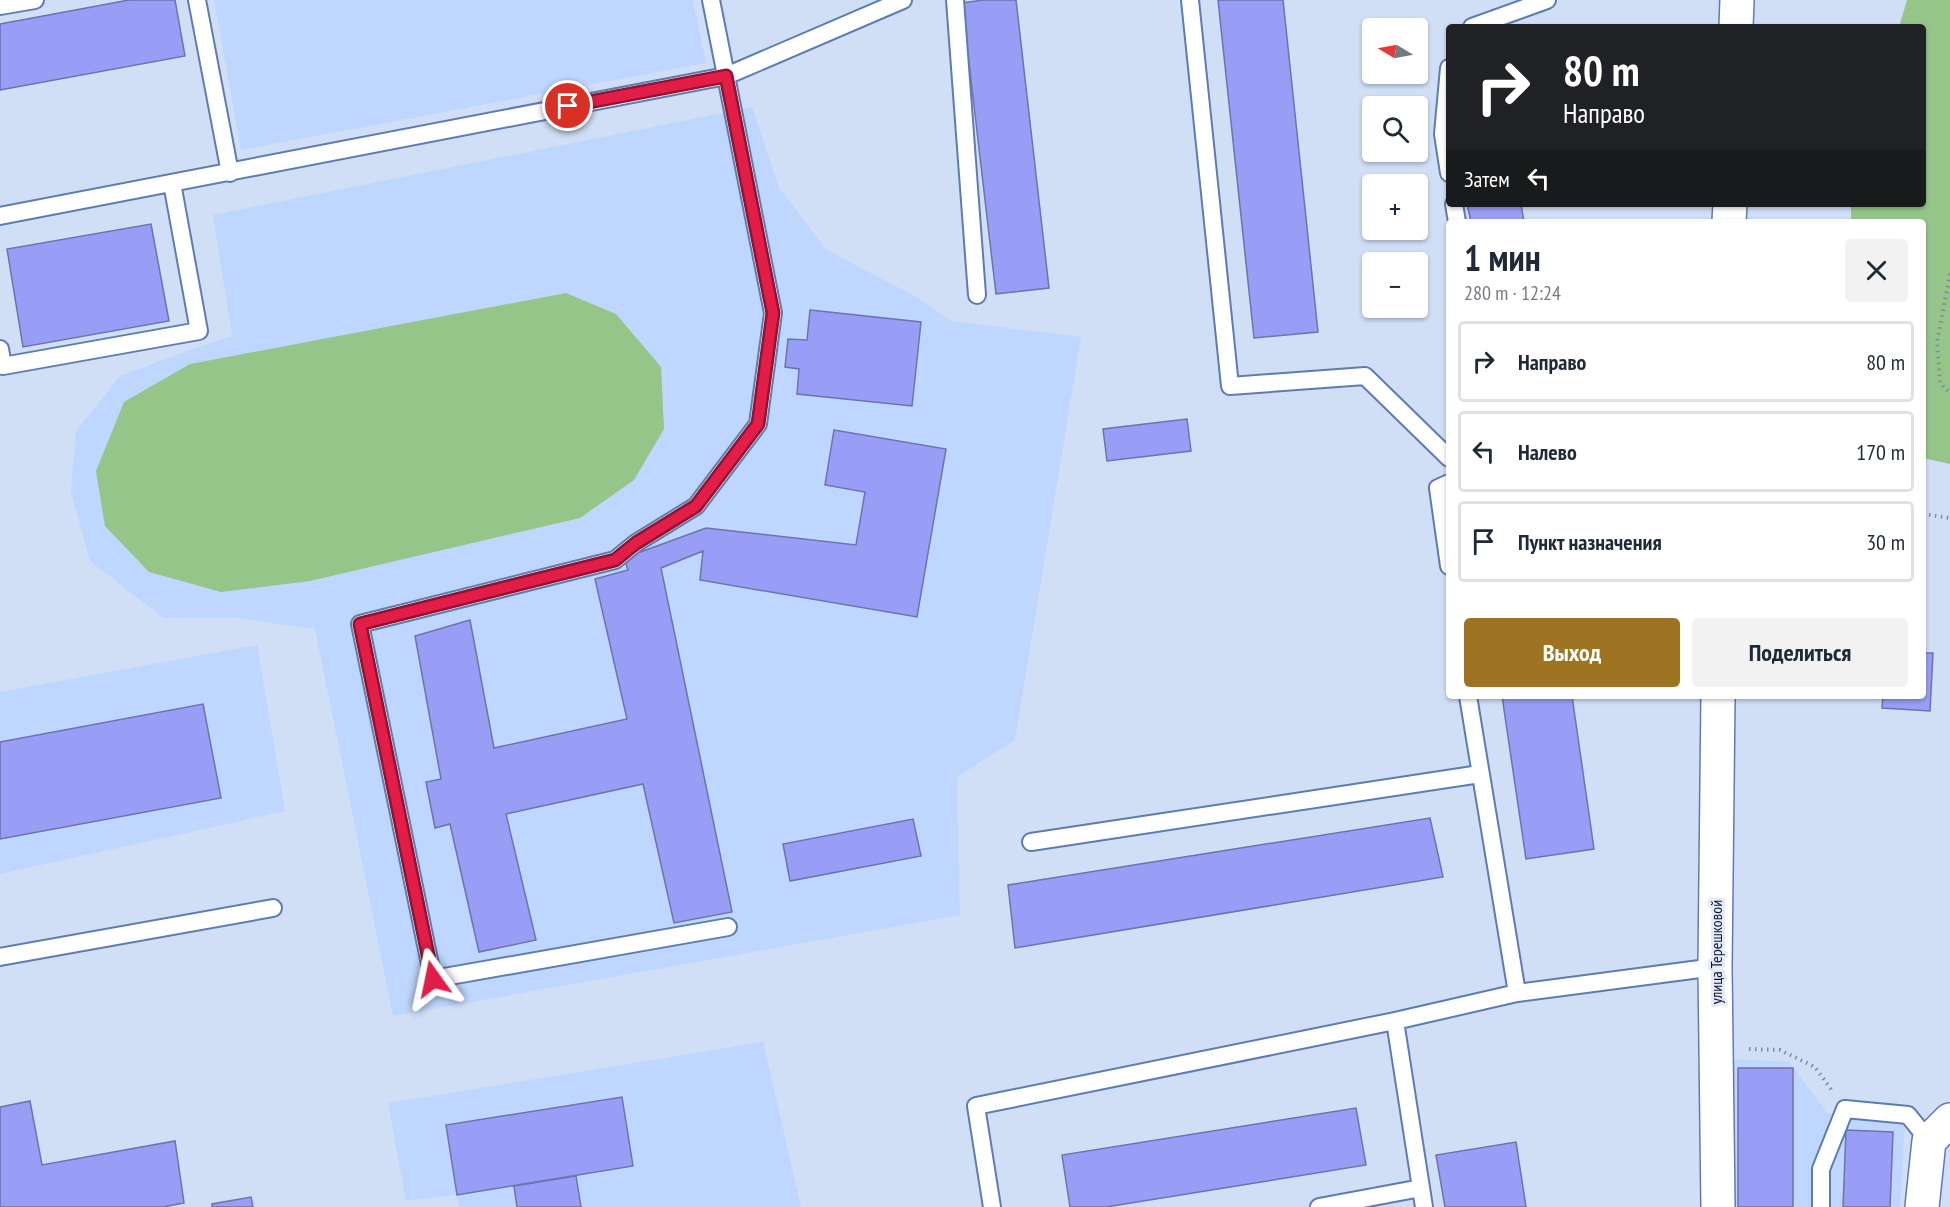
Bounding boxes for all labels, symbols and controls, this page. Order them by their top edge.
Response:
north arrow [1362,18,1428,84]
map controls [1362,18,1428,318]
text: 80 m [1563,43,1640,98]
icon: right [1464,48,1542,126]
pin [542,80,593,131]
icon: arrive [551,89,584,122]
button: search [1362,96,1428,162]
text: Направо [1563,96,1645,130]
icon: left [1522,162,1555,195]
text: Затем [1464,165,1510,193]
button: + [1362,174,1428,240]
text: 1 мин [1464,234,1541,281]
button: close [1845,239,1908,302]
button: − [1362,252,1428,318]
text: 280 m · 12:24 [1464,280,1561,306]
icon: right [1467,345,1500,378]
text: Направо [1518,348,1586,376]
text: 80 m [1866,348,1905,376]
icon: left [1467,435,1500,468]
text: Налево [1518,438,1577,466]
text: 170 m [1856,438,1905,466]
icon: arrive [1467,525,1500,558]
text: Пункт назначения [1518,528,1662,556]
text: 30 m [1866,528,1905,556]
button: Выход [1464,618,1680,687]
button: Поделиться [1692,618,1908,687]
street label: улица Терешковой [1706,900,1726,1004]
position arrow [401,947,465,1011]

